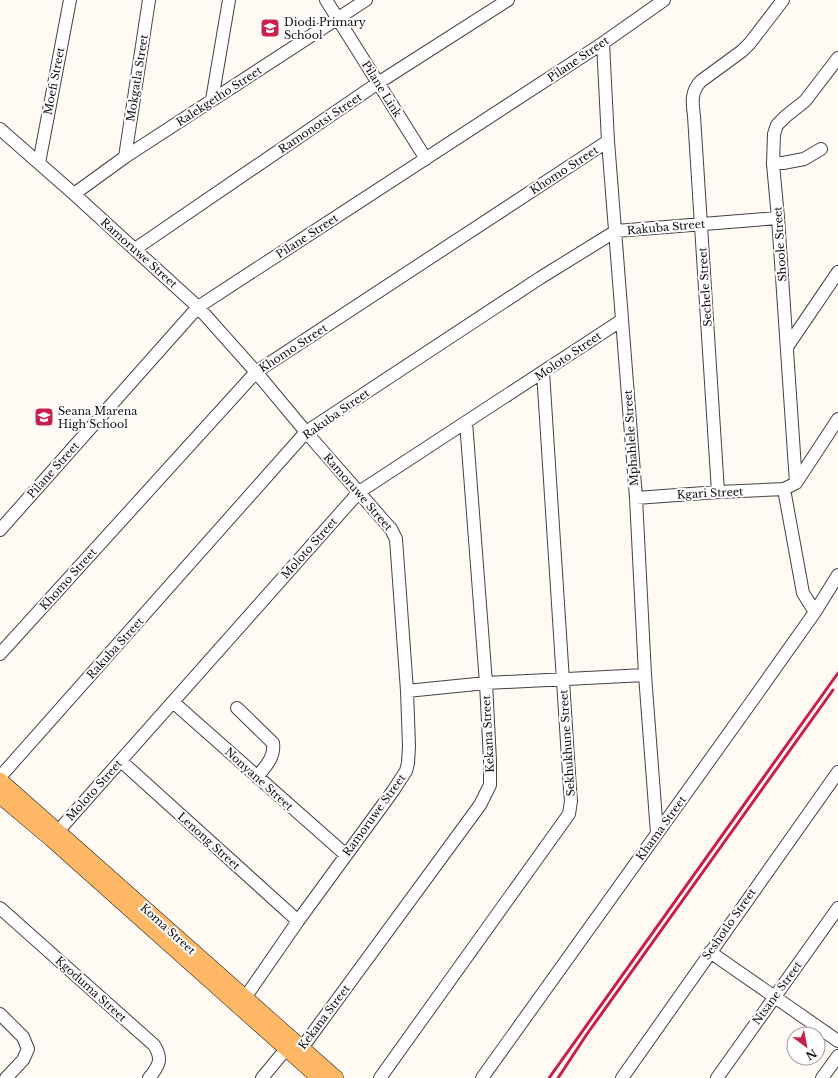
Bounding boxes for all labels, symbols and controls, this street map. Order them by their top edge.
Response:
place label: Diodi Primary School [284,15,366,42]
school or university icon: Diodi Primary School [259,17,281,39]
street label: Mokgatla Street [123,33,151,123]
street label: Pilane Street [545,33,612,85]
street label: Moefi Street [41,45,68,116]
street label: Pilane Link [359,58,405,120]
street label: Ralekgetho Street [174,63,265,129]
street label: Ramonotsi Street [276,89,365,156]
street label: Khomo Street [527,142,601,197]
street label: Shoole Street [770,205,790,282]
street label: Pilane Street [273,210,341,261]
street label: Ramoruwe Street [98,215,181,292]
street label: Rakuba Street [626,217,706,237]
street label: Sechele Street [695,246,715,327]
street label: Khomo Street [256,320,330,375]
street label: Moloto Street [532,328,605,383]
street label: Rakuba Street [300,385,373,442]
street label: Mphahlele Street [621,389,641,487]
place label: Seana Marena High School [58,404,138,431]
school or university icon: Seana Marena High School [33,406,55,428]
street label: Pilane Street [24,438,83,501]
street label: Ramoruwe Street [321,450,396,534]
street label: Kgari Street [676,484,744,502]
street label: Moloto Street [278,514,341,581]
street label: Khomo Street [37,544,100,613]
street label: Rakuba Street [84,614,147,682]
street label: Sekhukhune Street [556,688,578,797]
street label: Kekana Street [479,694,497,773]
street label: Nonyane Street [222,745,297,814]
street label: Moloto Street [63,756,126,823]
street label: Ramoruwe Street [340,771,409,859]
street label: Khama Street [633,792,690,863]
street label: Lenong Street [175,809,244,873]
street label: Seshotlo Street [699,885,759,963]
street label: Koma Street [138,901,199,958]
street label: Kgoduma Street [52,953,130,1025]
street label: Ntsane Street [749,958,805,1027]
street label: Kekana Street [295,981,353,1052]
north arrow [786,1026,826,1066]
text: N [803,1046,819,1064]

